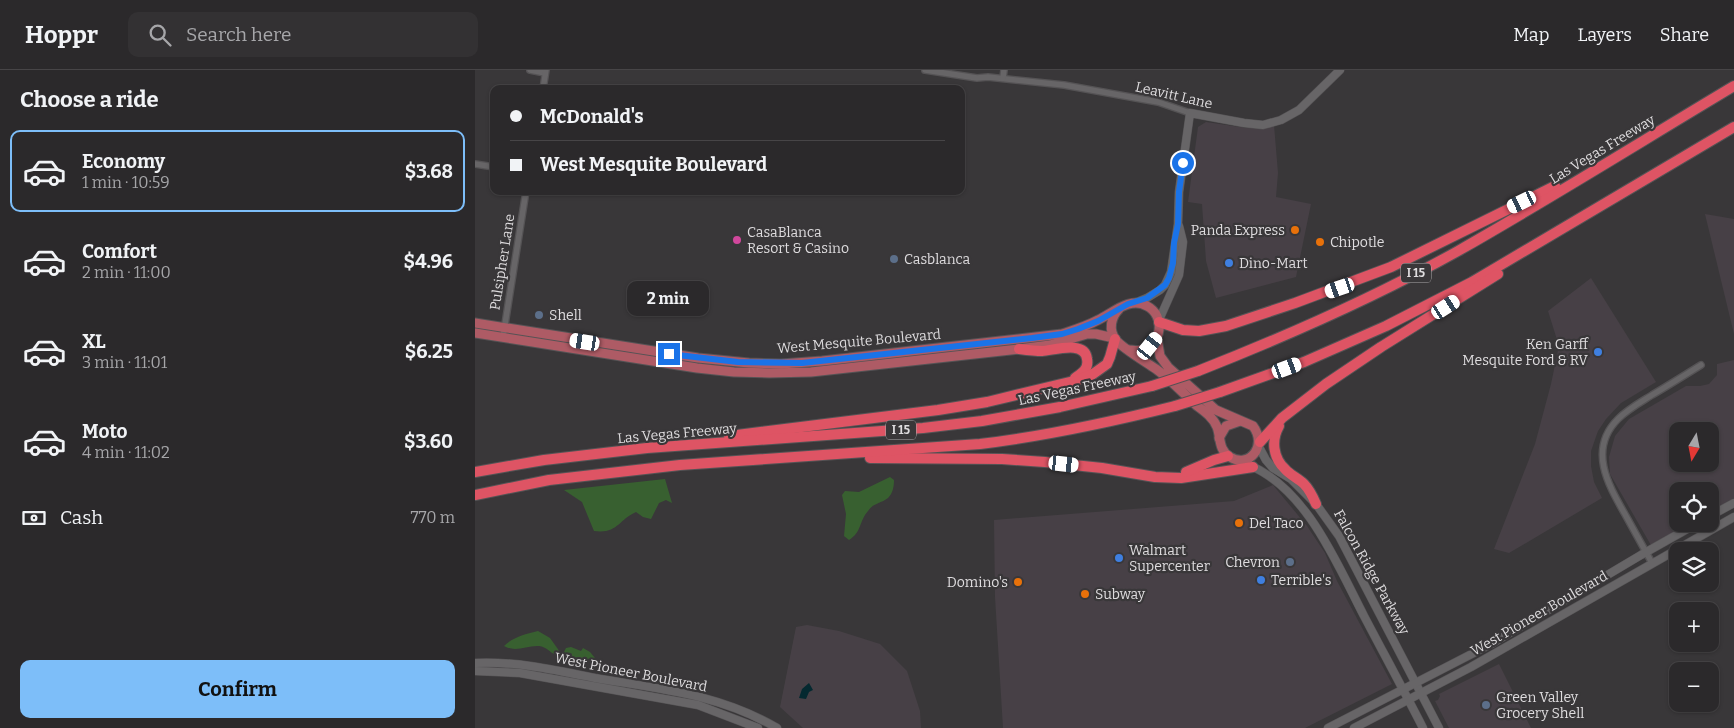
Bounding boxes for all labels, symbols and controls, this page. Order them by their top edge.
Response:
search box [128,12,478,57]
text: Hoppr [25,21,98,49]
icon: search [146,21,174,49]
text: Search here [186,23,291,46]
text: Map [1513,24,1549,46]
text: Layers [1577,24,1632,46]
text: Share [1660,24,1709,46]
street label: Leavitt Lane [1134,78,1214,113]
text: Choose a ride [20,86,159,113]
text: McDonald's [540,105,644,128]
street label: Las Vegas Freeway [1546,111,1659,188]
icon: car [22,149,67,194]
text: Economy [82,150,165,173]
route start [1172,152,1194,174]
text: West Mesquite Boulevard [540,153,767,176]
text: $3.68 [405,160,453,183]
text: 1 min · 10:59 [82,173,170,192]
car [1505,189,1538,215]
street label: Pulsipher Lane [486,213,518,311]
place label: Panda Express [1191,222,1285,239]
place label: CasaBlanca Resort & Casino [747,224,849,257]
marker: Panda Express [1289,224,1301,236]
marker: CasaBlanca Resort & Casino [731,234,743,246]
place label: Chipotle [1330,234,1385,251]
marker: Chipotle [1314,236,1326,248]
icon: car [22,239,67,284]
text: Comfort [82,240,157,263]
text: $4.96 [403,250,453,273]
place label: Casblanca [904,251,970,268]
marker: Casblanca [888,253,900,265]
place label: Dino-Mart [1239,255,1307,272]
marker: Dino-Mart [1223,257,1235,269]
text: 2 min · 11:00 [82,263,171,282]
road number: I 15 [1401,264,1431,282]
car [1323,276,1356,300]
callout: 2 min [628,282,710,316]
text: 2 min [647,289,689,308]
car [1429,293,1462,321]
place label: Shell [549,307,582,324]
marker: Shell [533,309,545,321]
street label: West Mesquite Boulevard [776,326,942,357]
icon: car [22,329,67,374]
text: XL [82,330,106,353]
car [1134,330,1165,362]
car [569,332,600,352]
place label: Ken Garff Mesquite Ford & RV [1462,336,1589,369]
text: $6.25 [405,340,453,363]
route end [658,343,680,365]
marker: Ken Garff Mesquite Ford & RV [1592,346,1604,358]
text: 3 min · 11:01 [82,353,167,372]
car [1270,356,1303,380]
street label: Las Vegas Freeway [1017,368,1138,409]
icon: car [22,419,67,464]
text: Moto [82,420,128,443]
street label: Las Vegas Freeway [617,420,738,447]
road number: I 15 [886,420,916,440]
north arrow [1669,422,1719,472]
map controls [1669,422,1719,712]
text: $3.60 [404,430,453,453]
text: 4 min · 11:02 [82,443,170,462]
car [1048,455,1079,473]
button: locate [1669,482,1719,532]
icon: cash [20,504,48,532]
text: Cash [60,506,103,529]
street label: Falcon Ridge Parkway [1330,507,1413,638]
text: 770 m [410,508,455,527]
place label: Del Taco [1249,515,1303,532]
marker: Del Taco [1233,517,1245,529]
place label: Walmart Supercenter [1129,542,1210,575]
button: layers [1669,542,1719,592]
marker: Walmart Supercenter [1113,552,1125,564]
place label: Chevron [1225,554,1280,571]
marker: Chevron [1284,556,1296,568]
street label: West Pioneer Boulevard [1468,567,1611,660]
place label: Terrible's [1271,572,1331,589]
place label: Domino's [947,574,1008,591]
marker: Terrible's [1255,574,1267,586]
marker: Domino's [1012,576,1024,588]
place label: Subway [1095,586,1146,603]
marker: Subway [1079,588,1091,600]
button: + [1669,602,1719,652]
street label: West Pioneer Boulevard [553,649,709,696]
button: Confirm [20,660,455,718]
button: − [1669,662,1719,712]
place label: Green Valley Grocery Shell [1496,689,1584,722]
marker: Green Valley Grocery Shell [1480,699,1492,711]

